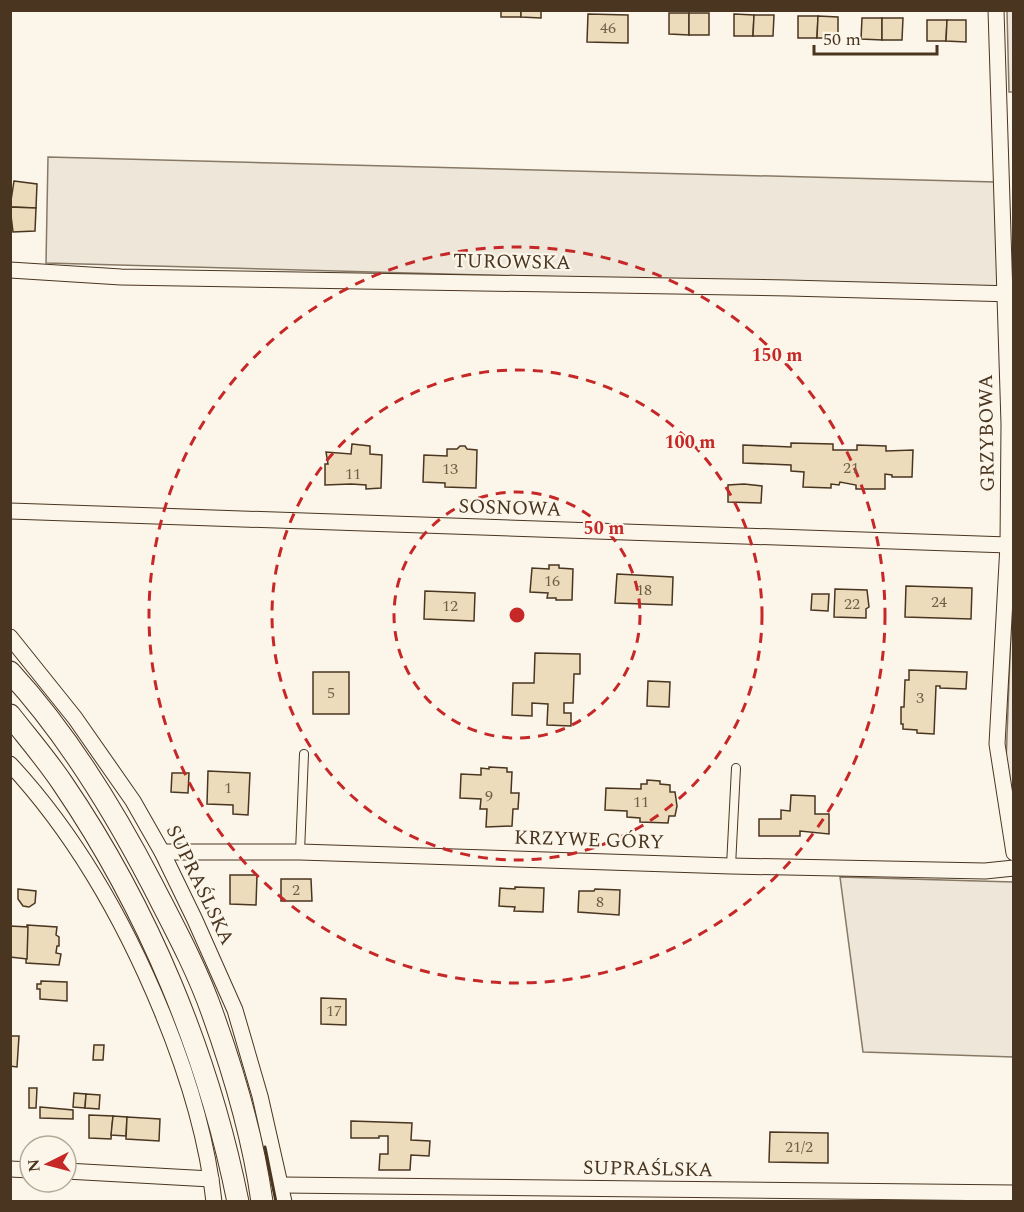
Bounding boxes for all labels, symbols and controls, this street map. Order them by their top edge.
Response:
house number: 46 [600,16,616,40]
scale bar [814,18,937,56]
text: 50 m [823,26,861,53]
street label: TUROWSKA [453,246,571,278]
text: 150 m [751,342,803,369]
street label: GRZYBOWA [971,374,1003,492]
text: 100 m [664,429,716,456]
house number: 21 [843,456,859,480]
house number: 13 [442,457,458,481]
house number: 11 [345,462,361,486]
street label: SOSNOWA [458,491,562,525]
text: 50 m [584,515,624,542]
house number: 16 [544,569,560,593]
house number: 18 [636,578,652,602]
house number: 24 [931,590,947,614]
house number: 22 [844,592,860,616]
house number: 12 [442,594,458,618]
centre of rings [507,605,527,625]
house number: 5 [327,681,335,705]
house number: 3 [916,686,924,710]
house number: 1 [224,776,232,800]
house number: 9 [485,784,493,808]
house number: 11 [633,790,649,814]
street label: SUPRAŚLSKA [158,820,242,950]
street label: KRZYWE GÓRY [513,822,665,858]
house number: 2 [292,878,300,902]
house number: 8 [596,890,604,914]
house number: 17 [326,999,342,1023]
north arrow [18,1134,78,1194]
house number: 21/2 [785,1135,813,1159]
street label: SUPRAŚLSKA [583,1153,713,1185]
text: N [21,1158,47,1173]

